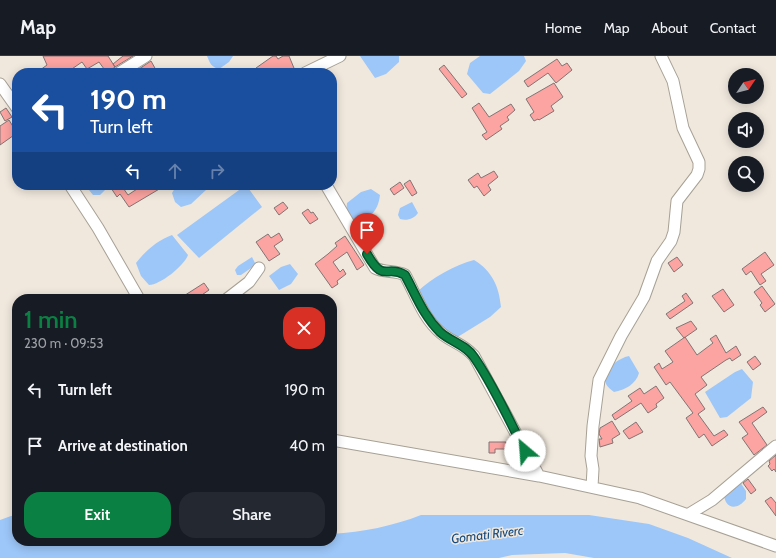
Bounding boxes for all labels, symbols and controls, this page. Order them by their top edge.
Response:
text: Map [20,16,56,39]
text: Home [545,19,582,37]
text: Map [604,19,629,37]
text: About [651,19,688,37]
text: Contact [710,19,756,37]
north arrow [728,68,764,104]
map controls [728,68,764,192]
text: 190 m [90,82,166,116]
icon: left [24,84,76,136]
button: sound [728,112,764,148]
text: Turn left [90,116,153,138]
button: search [728,156,764,192]
icon: left [122,160,144,182]
icon: ahead [164,160,186,182]
icon: right [206,160,228,182]
pin [350,213,384,254]
icon: arrive [356,219,378,241]
text: 1 min [24,305,78,334]
button: close [283,307,325,349]
text: 230 m · 09:53 [24,335,103,351]
icon: left [24,379,46,401]
text: Turn left [58,381,112,399]
text: 190 m [285,381,325,399]
position arrow [504,430,546,472]
icon: arrive [24,435,46,457]
text: Arrive at destination [58,437,188,455]
text: 40 m [289,437,325,455]
button: Exit [24,492,171,538]
button: Share [179,492,325,538]
water label: Gomati Riverc [450,522,524,546]

